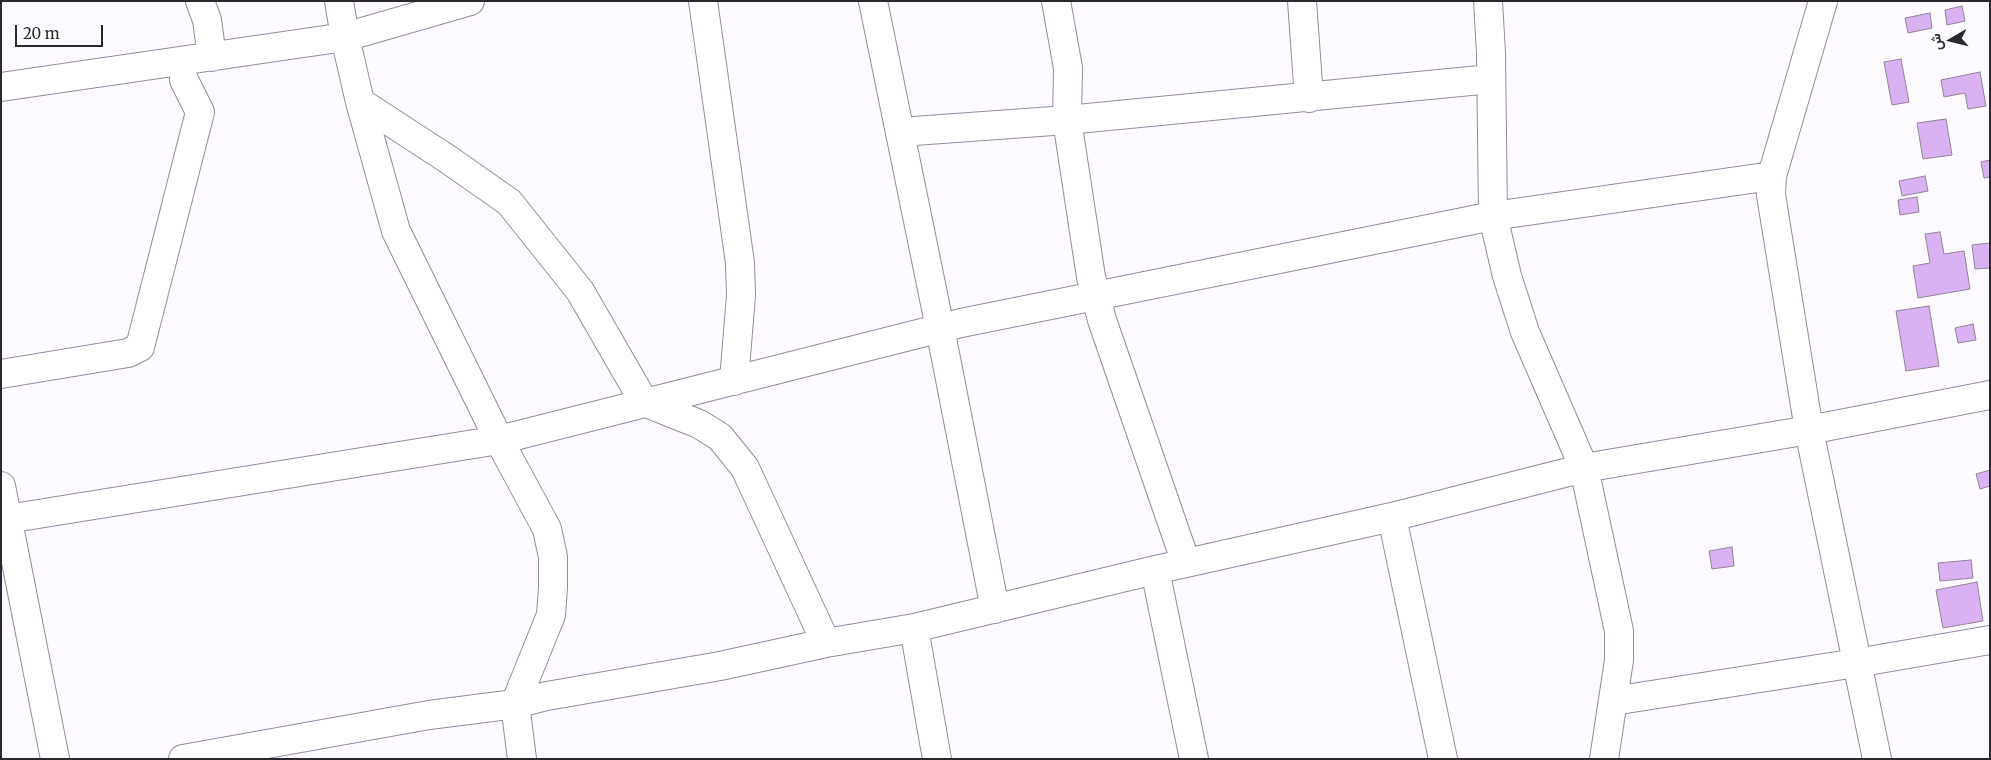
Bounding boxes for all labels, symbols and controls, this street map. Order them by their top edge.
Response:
scale bar [18,15,105,47]
north arrow [1926,15,1976,65]
text: 20 m [23,24,60,43]
text: ش [1926,33,1946,52]

